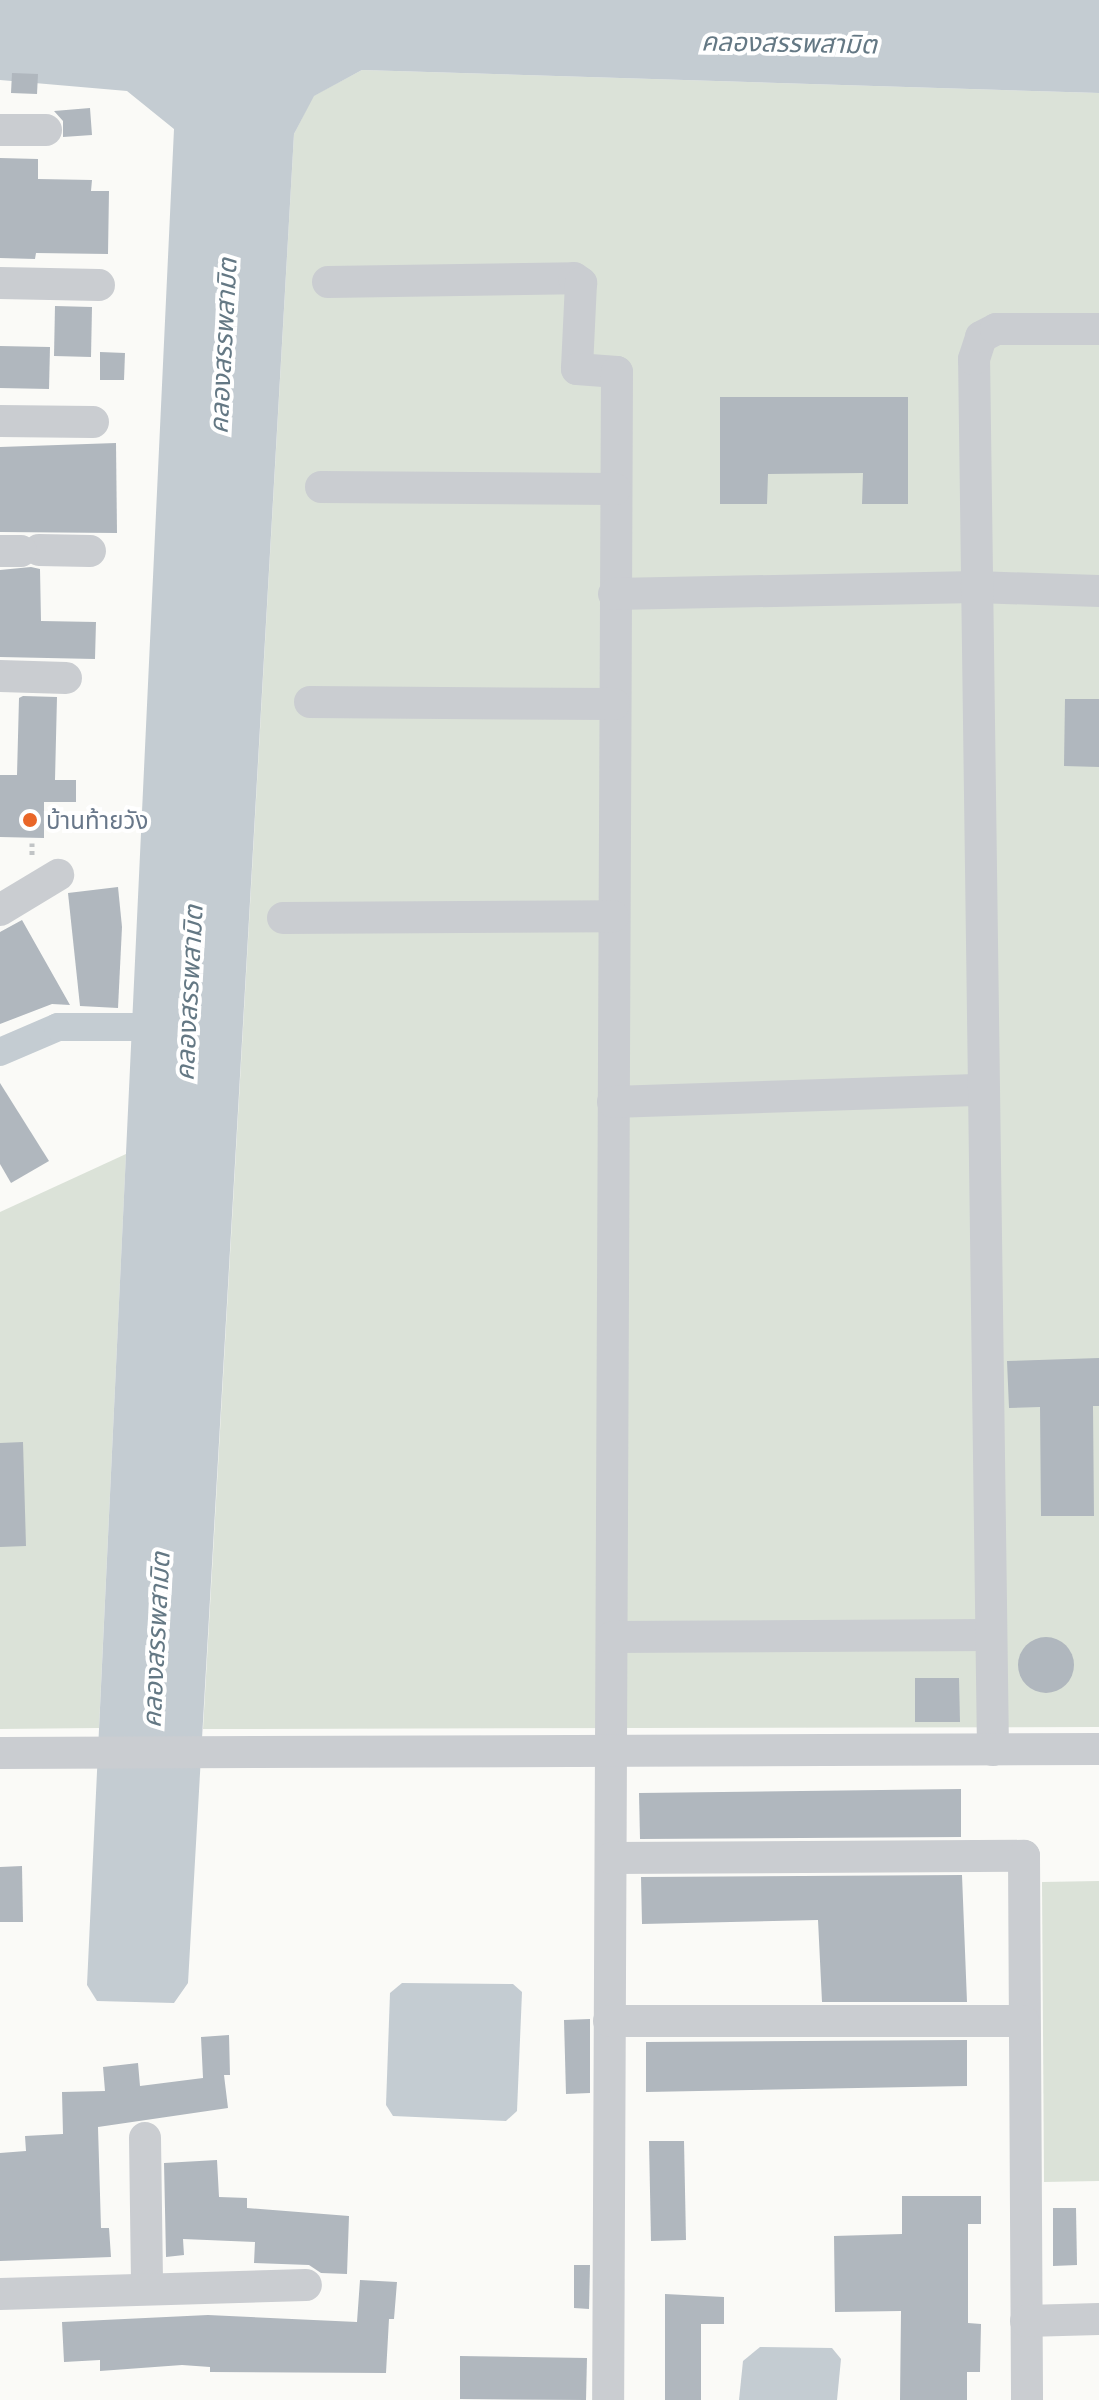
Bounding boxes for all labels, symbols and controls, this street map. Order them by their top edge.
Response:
water label: คลองสรรพสามิต [701,26,877,60]
water label: คลองสรรพสามิต [203,257,243,435]
place label: บ้านท้ายวัง [46,806,148,834]
marker: บ้านท้ายวัง [21,811,39,829]
water label: คลองสรรพสามิต [169,904,209,1082]
water label: คลองสรรพสามิต [136,1551,176,1729]

